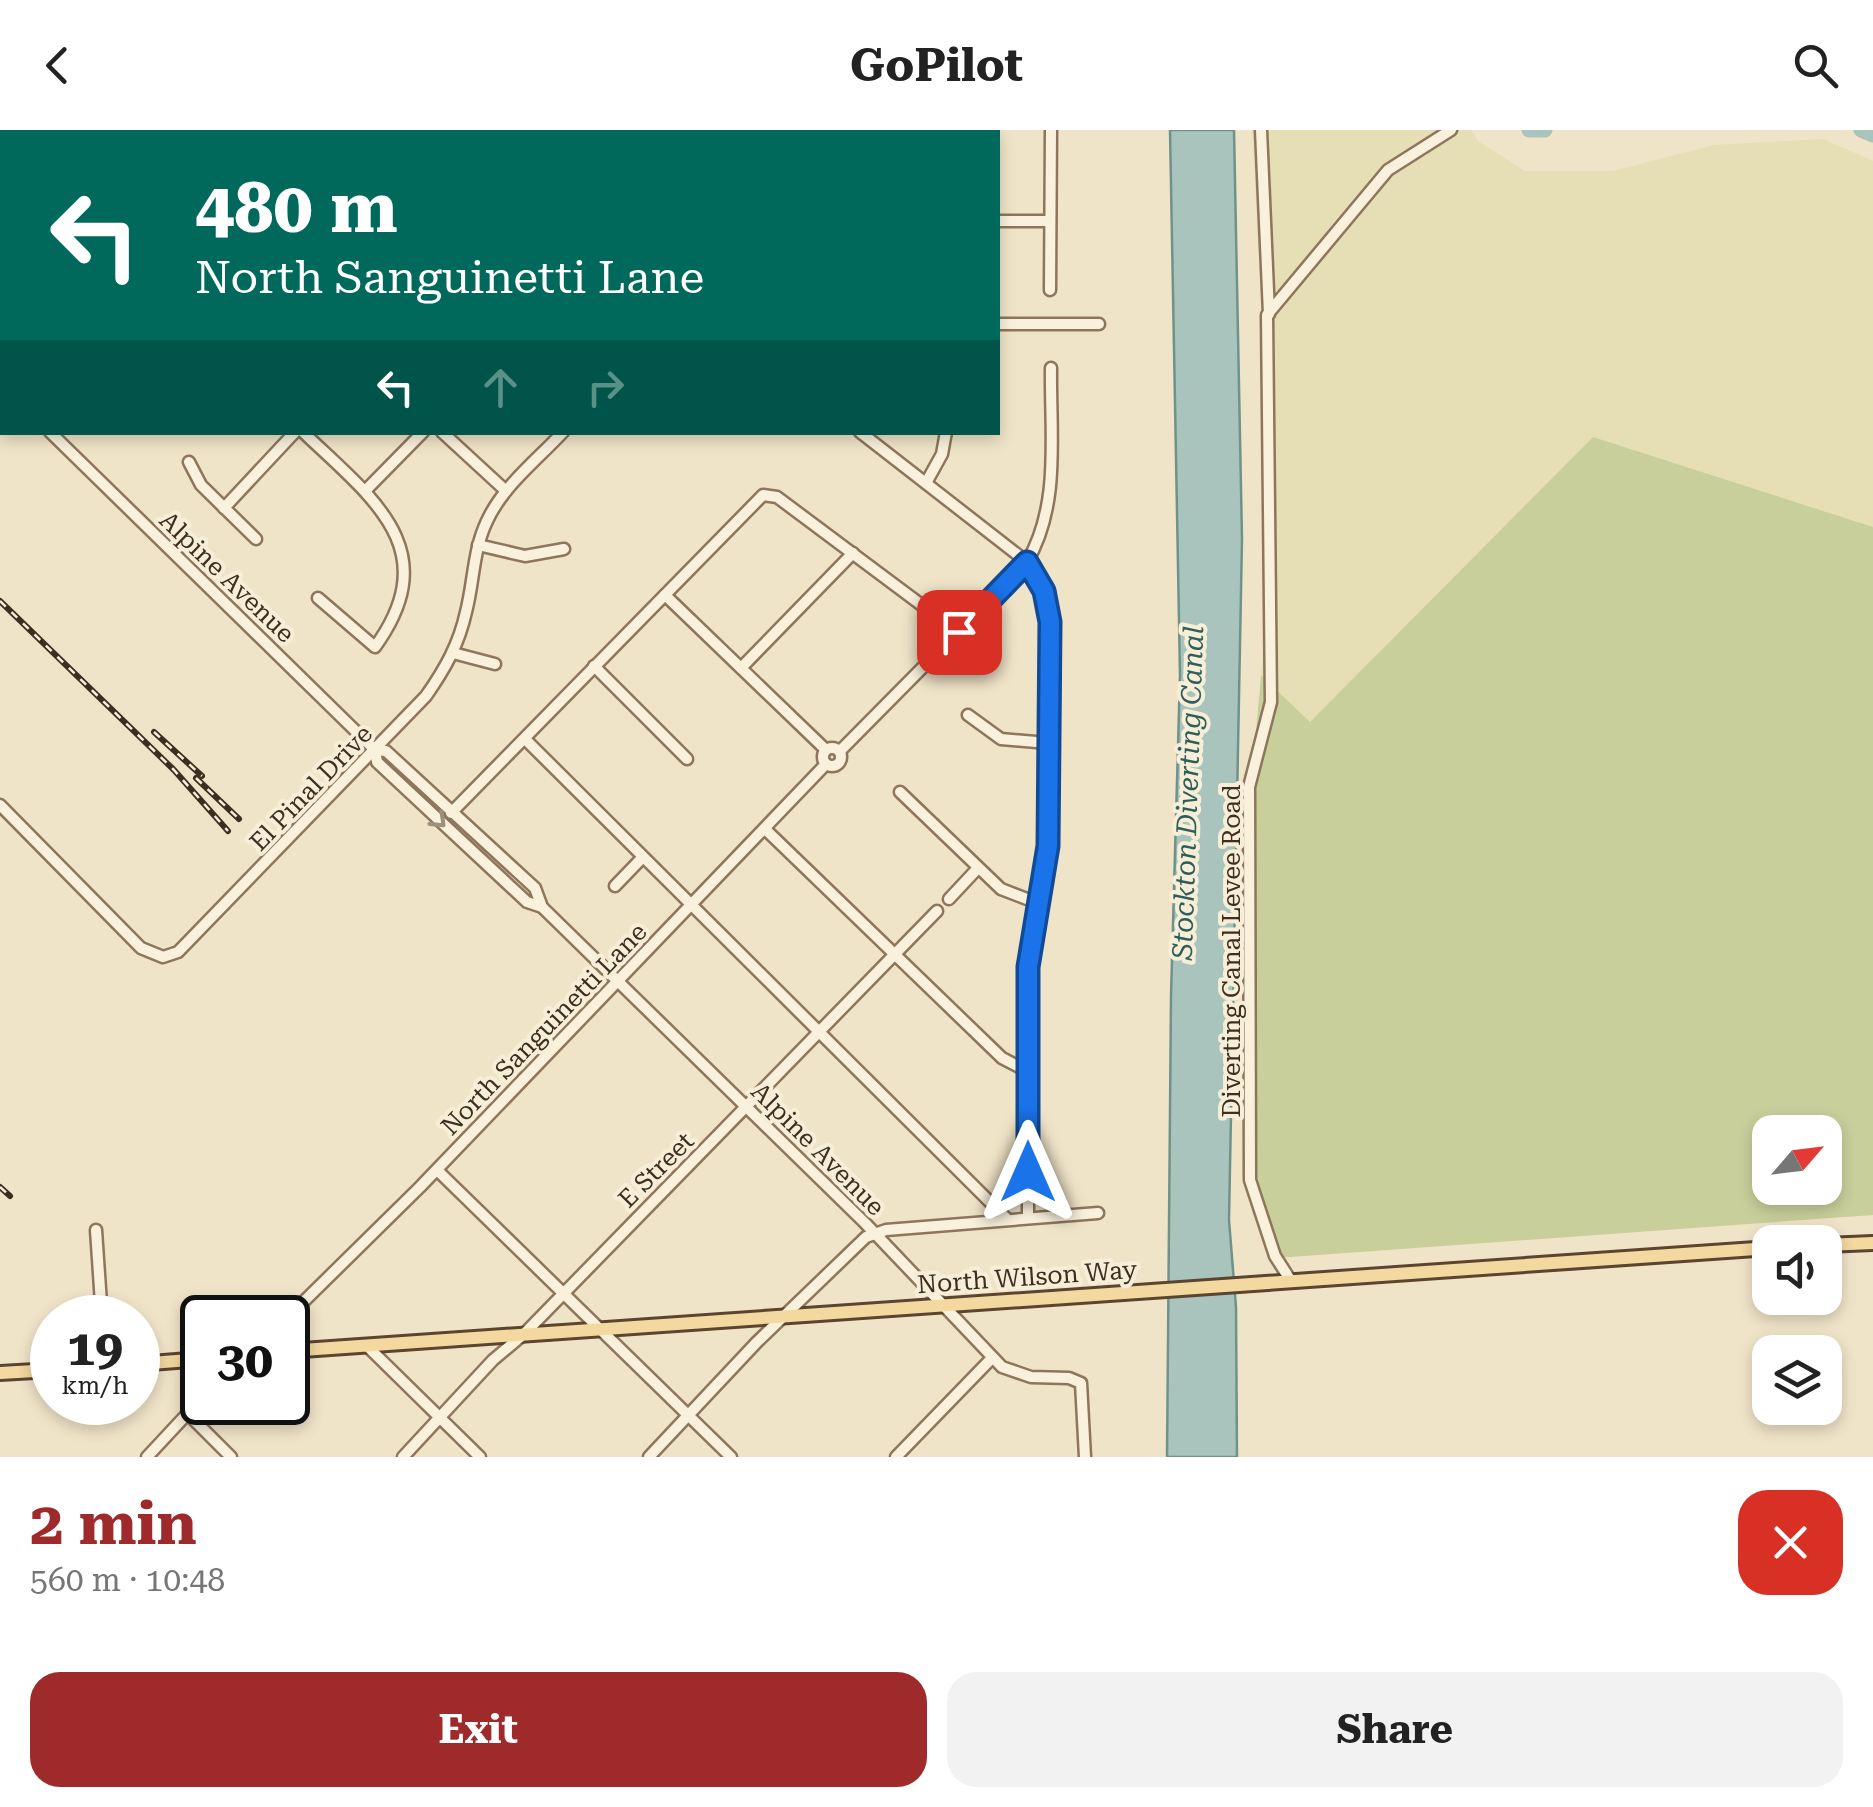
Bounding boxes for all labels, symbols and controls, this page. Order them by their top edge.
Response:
icon: back [30,38,85,93]
icon: search [1788,38,1843,93]
text: GoPilot [850,39,1023,92]
text: 480 m [195,167,398,249]
icon: left [30,170,160,300]
text: North Sanguinetti Lane [195,251,704,304]
icon: left [368,360,423,415]
icon: ahead [473,360,528,415]
icon: right [578,360,633,415]
street label: Alpine Avenue [154,506,300,648]
pin [917,590,1002,675]
icon: arrive [932,605,987,660]
water label: Stockton Diverting Canal [1166,625,1210,962]
street label: El Pinal Drive [244,719,378,857]
street label: Diverting Canal Levee Road [1217,784,1246,1118]
one-way arrow [427,809,446,827]
street label: North Sanguinetti Lane [435,917,653,1141]
street label: Alpine Avenue [746,1077,890,1221]
north arrow [1752,1115,1842,1205]
map controls [1752,1115,1842,1425]
position arrow [976,1120,1080,1224]
street label: E Street [612,1126,700,1214]
button: sound [1752,1225,1842,1315]
street label: North Wilson Way [916,1255,1138,1299]
speed limit sign: 30 [180,1295,310,1425]
text: 19 [67,1319,123,1377]
button: layers [1752,1335,1842,1425]
text: km/h [62,1371,128,1400]
text: 2 min [30,1488,197,1559]
button: close [1738,1490,1843,1595]
text: 560 m · 10:48 [30,1561,225,1599]
button: Exit [30,1672,927,1787]
button: Share [947,1672,1843,1787]

